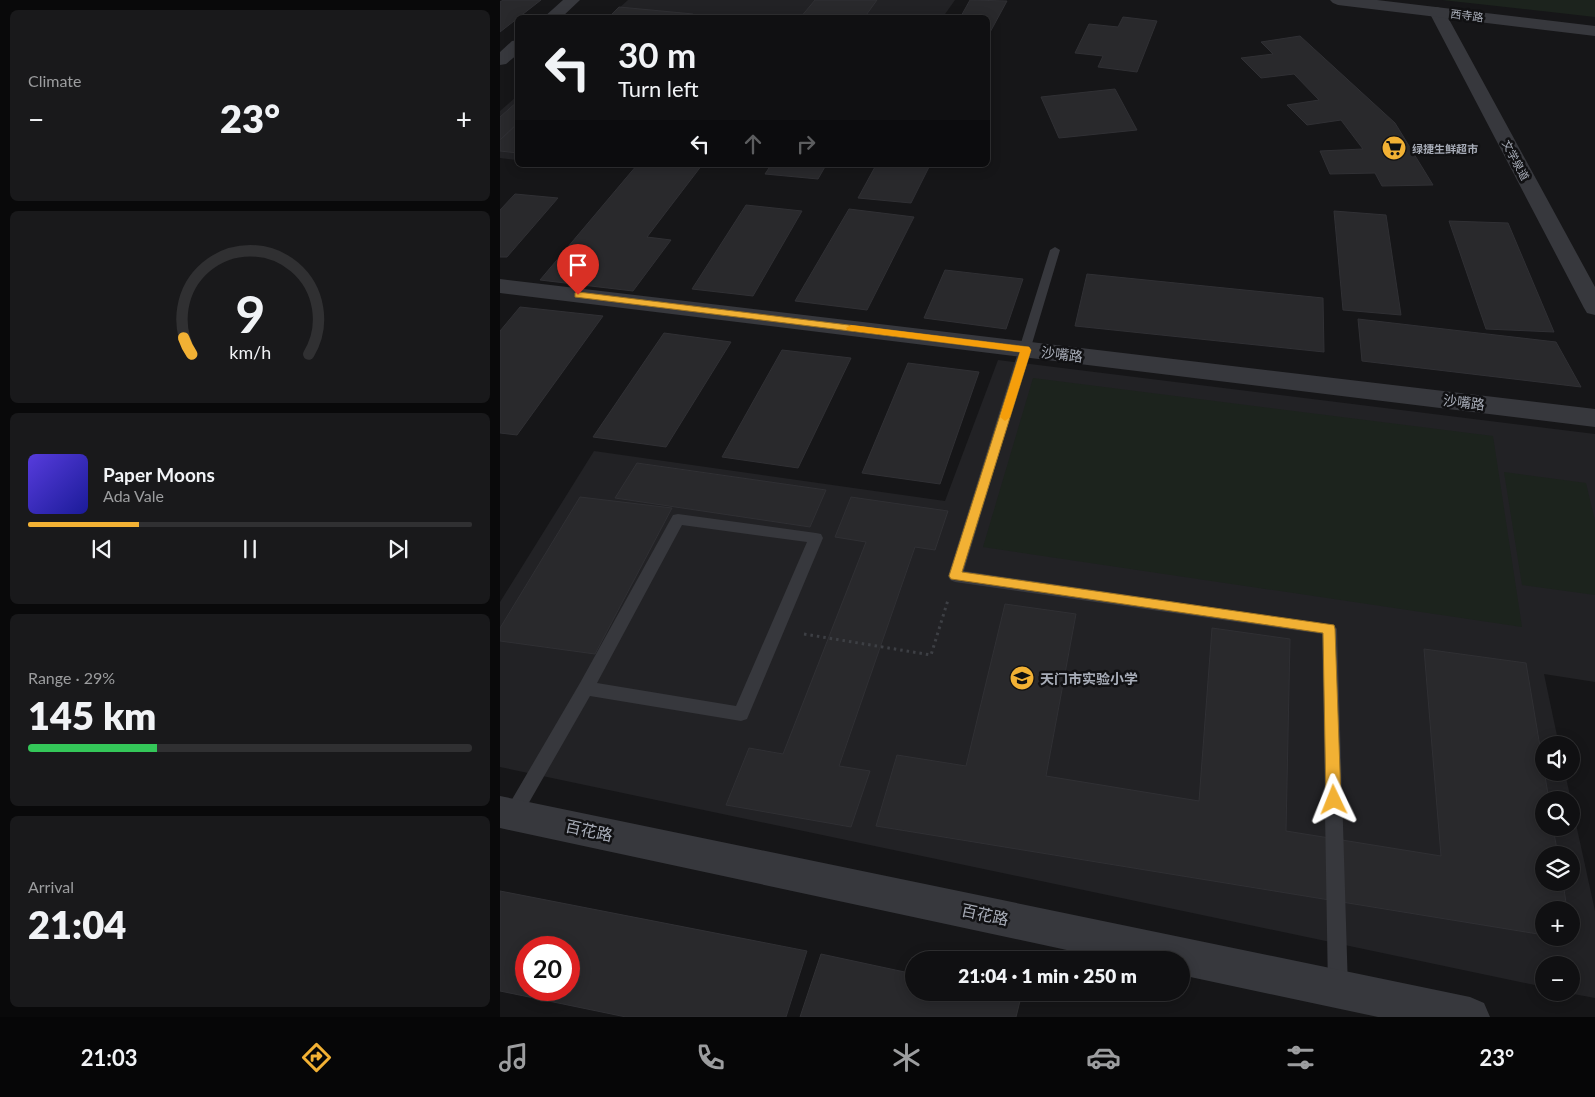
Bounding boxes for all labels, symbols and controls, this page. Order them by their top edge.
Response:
street label: 西寺路 [1450,7,1484,23]
text: 30 m [618,33,696,75]
icon: left [535,35,600,100]
text: Climate [28,71,81,90]
text: Turn left [618,75,699,102]
text: 23° [220,95,280,141]
text: − [28,102,44,136]
text: + [456,102,472,136]
icon: left [686,130,714,158]
icon: ahead [739,130,767,158]
icon: right [792,130,820,158]
supermarket icon: 绿捷生鲜超市 [1381,135,1407,161]
street label: 文学泉道 [1500,138,1532,182]
place label: 绿捷生鲜超市 [1412,142,1478,155]
pin [557,244,599,295]
icon: arrive [564,251,592,279]
text: 9 [235,282,265,344]
text: km/h [229,341,271,363]
street label: 沙嘴路 [1040,343,1084,365]
street label: 沙嘴路 [1442,391,1486,413]
text: Paper Moons [103,463,215,486]
text: Ada Vale [103,486,164,505]
icon: previous [88,535,116,563]
icon: pause [236,535,264,563]
icon: next [384,535,412,563]
school or university icon: 天门市实验小学 [1009,665,1035,691]
text: Range · 29% [28,668,115,687]
place label: 天门市实验小学 [1040,670,1138,687]
text: 145 km [28,692,156,738]
map controls [1535,736,1580,1001]
button: sound [1535,736,1580,781]
position arrow [1307,773,1359,825]
button: search [1535,791,1580,836]
street label: 百花路 [564,816,614,844]
button: layers [1535,846,1580,891]
text: Arrival [28,877,74,896]
street label: 百花路 [960,900,1010,928]
text: 21:04 [28,901,126,947]
button: + [1535,901,1580,946]
speed limit sign: 20 [515,936,580,1001]
button: − [1535,956,1580,1001]
text: 21:04 · 1 min · 250 m [958,964,1137,987]
icon: directions [299,1040,334,1075]
icon: music [496,1040,531,1075]
icon: phone [693,1040,728,1075]
icon: climate [889,1040,924,1075]
icon: car [1086,1040,1121,1075]
icon: filters [1283,1040,1318,1075]
text: 21:03 [81,1044,138,1071]
text: 23° [1479,1044,1514,1071]

